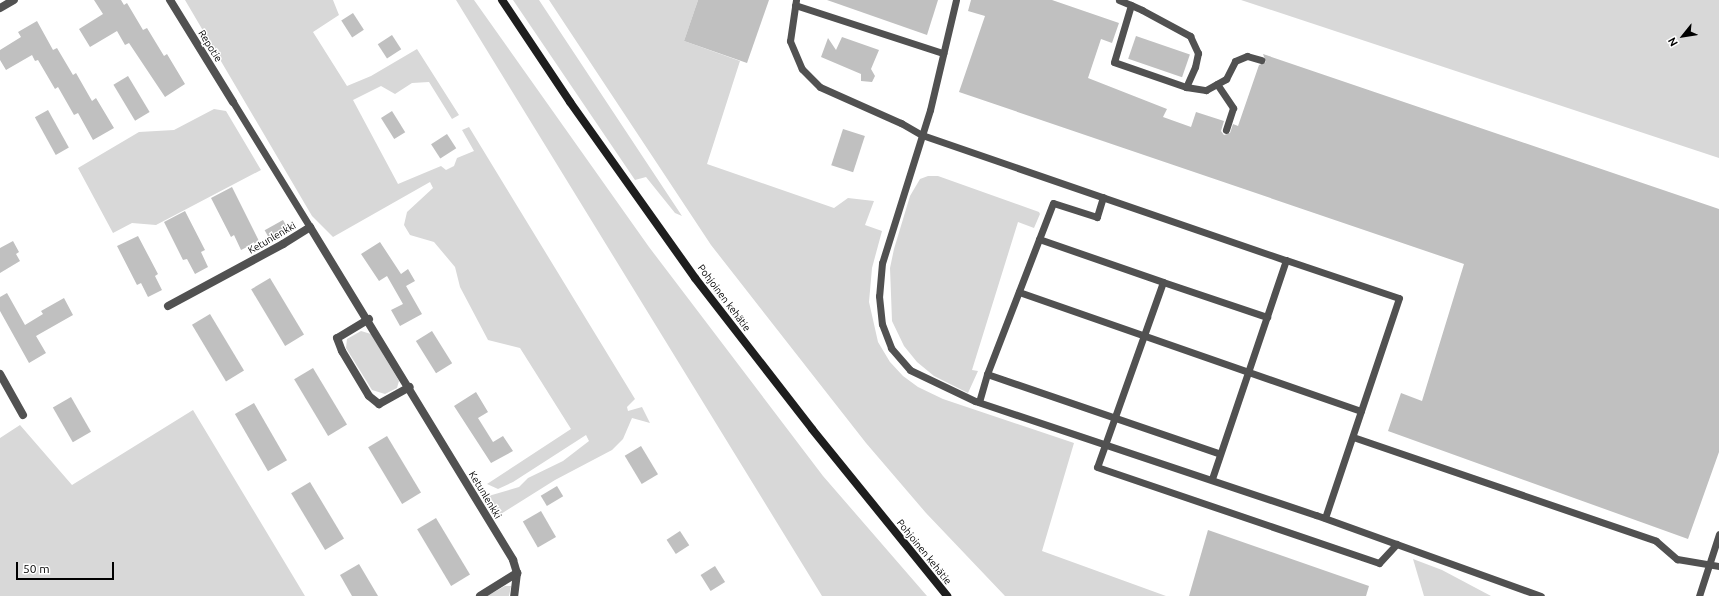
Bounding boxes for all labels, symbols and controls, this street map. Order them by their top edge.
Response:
north arrow [1663,16,1703,56]
street label: Repotie [196,28,224,64]
text: N [1665,35,1680,49]
street label: Ketunlenkki [246,220,298,256]
street label: Pohjoinen kehätie [695,262,753,334]
street label: Ketunlenkki [466,469,504,521]
street label: Pohjoinen kehätie [894,517,954,587]
scale bar [18,554,116,580]
text: 50 m [23,562,50,575]

